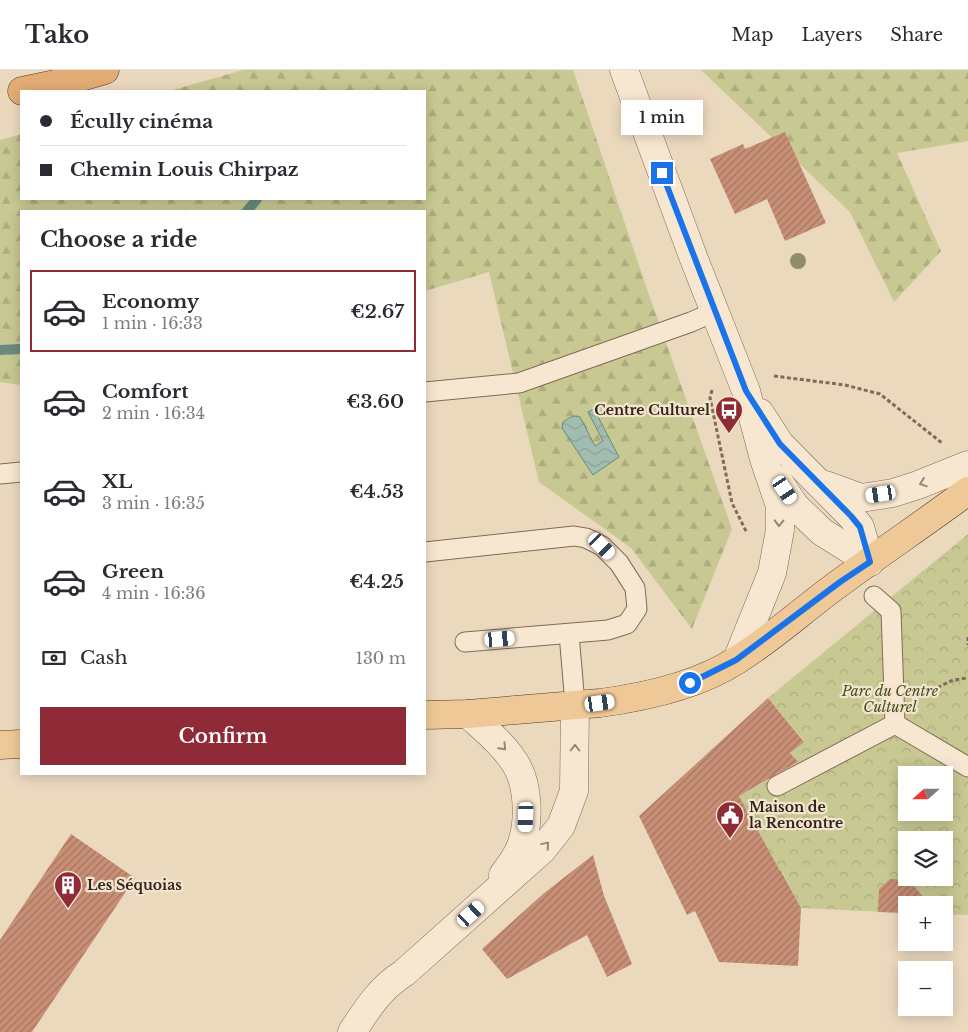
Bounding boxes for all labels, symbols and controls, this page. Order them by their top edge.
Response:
text: Tako [25,20,89,49]
text: Map [732,24,773,46]
text: Layers [801,24,862,46]
text: Share [890,24,943,46]
callout: 1 min [621,101,703,136]
text: 1 min [639,107,685,127]
text: Écully cinéma [70,110,213,133]
text: Chemin Louis Chirpaz [70,158,299,181]
route end [651,162,673,184]
text: Choose a ride [40,226,197,253]
icon: car [42,289,87,334]
text: Economy [102,290,199,313]
text: €2.67 [351,300,404,323]
text: 1 min · 16:33 [102,313,203,333]
icon: car [42,379,87,424]
text: Comfort [102,380,189,403]
text: €3.60 [346,390,404,413]
bus stop icon: Centre Culturel [714,395,744,434]
place label: Centre Culturel [594,401,710,419]
text: 2 min · 16:34 [102,403,205,423]
icon: car [42,469,87,514]
text: XL [102,470,132,493]
car [770,473,799,507]
one-way arrow [919,477,928,487]
text: €4.53 [350,480,404,503]
car [865,484,896,504]
text: 3 min · 16:35 [102,493,205,513]
one-way arrow [774,519,785,527]
car [586,530,617,562]
icon: car [42,559,87,604]
text: Green [102,560,164,583]
text: €4.25 [349,570,404,593]
text: 4 min · 16:36 [102,583,205,603]
car [484,630,515,648]
icon: cash [40,644,68,672]
text: Cash [80,646,127,669]
text: 130 m [356,648,406,668]
route start [679,672,701,694]
park label: Parc du Centre Culturel [841,682,939,716]
car [584,693,615,713]
button: Confirm [40,707,406,765]
one-way arrow [497,742,506,751]
one-way arrow [570,744,580,752]
north arrow [898,766,952,821]
map controls [898,766,953,1016]
place label: Maison de la Rencontre [749,798,843,832]
public building icon: Maison de la Rencontre [715,800,745,839]
car [517,802,534,832]
button: layers [898,831,953,886]
one-way arrow [540,842,549,851]
building icon: Les Séquoias [53,870,83,909]
place label: Les Séquoias [87,876,182,894]
button: + [898,896,953,951]
car [454,898,487,930]
button: − [898,961,953,1016]

